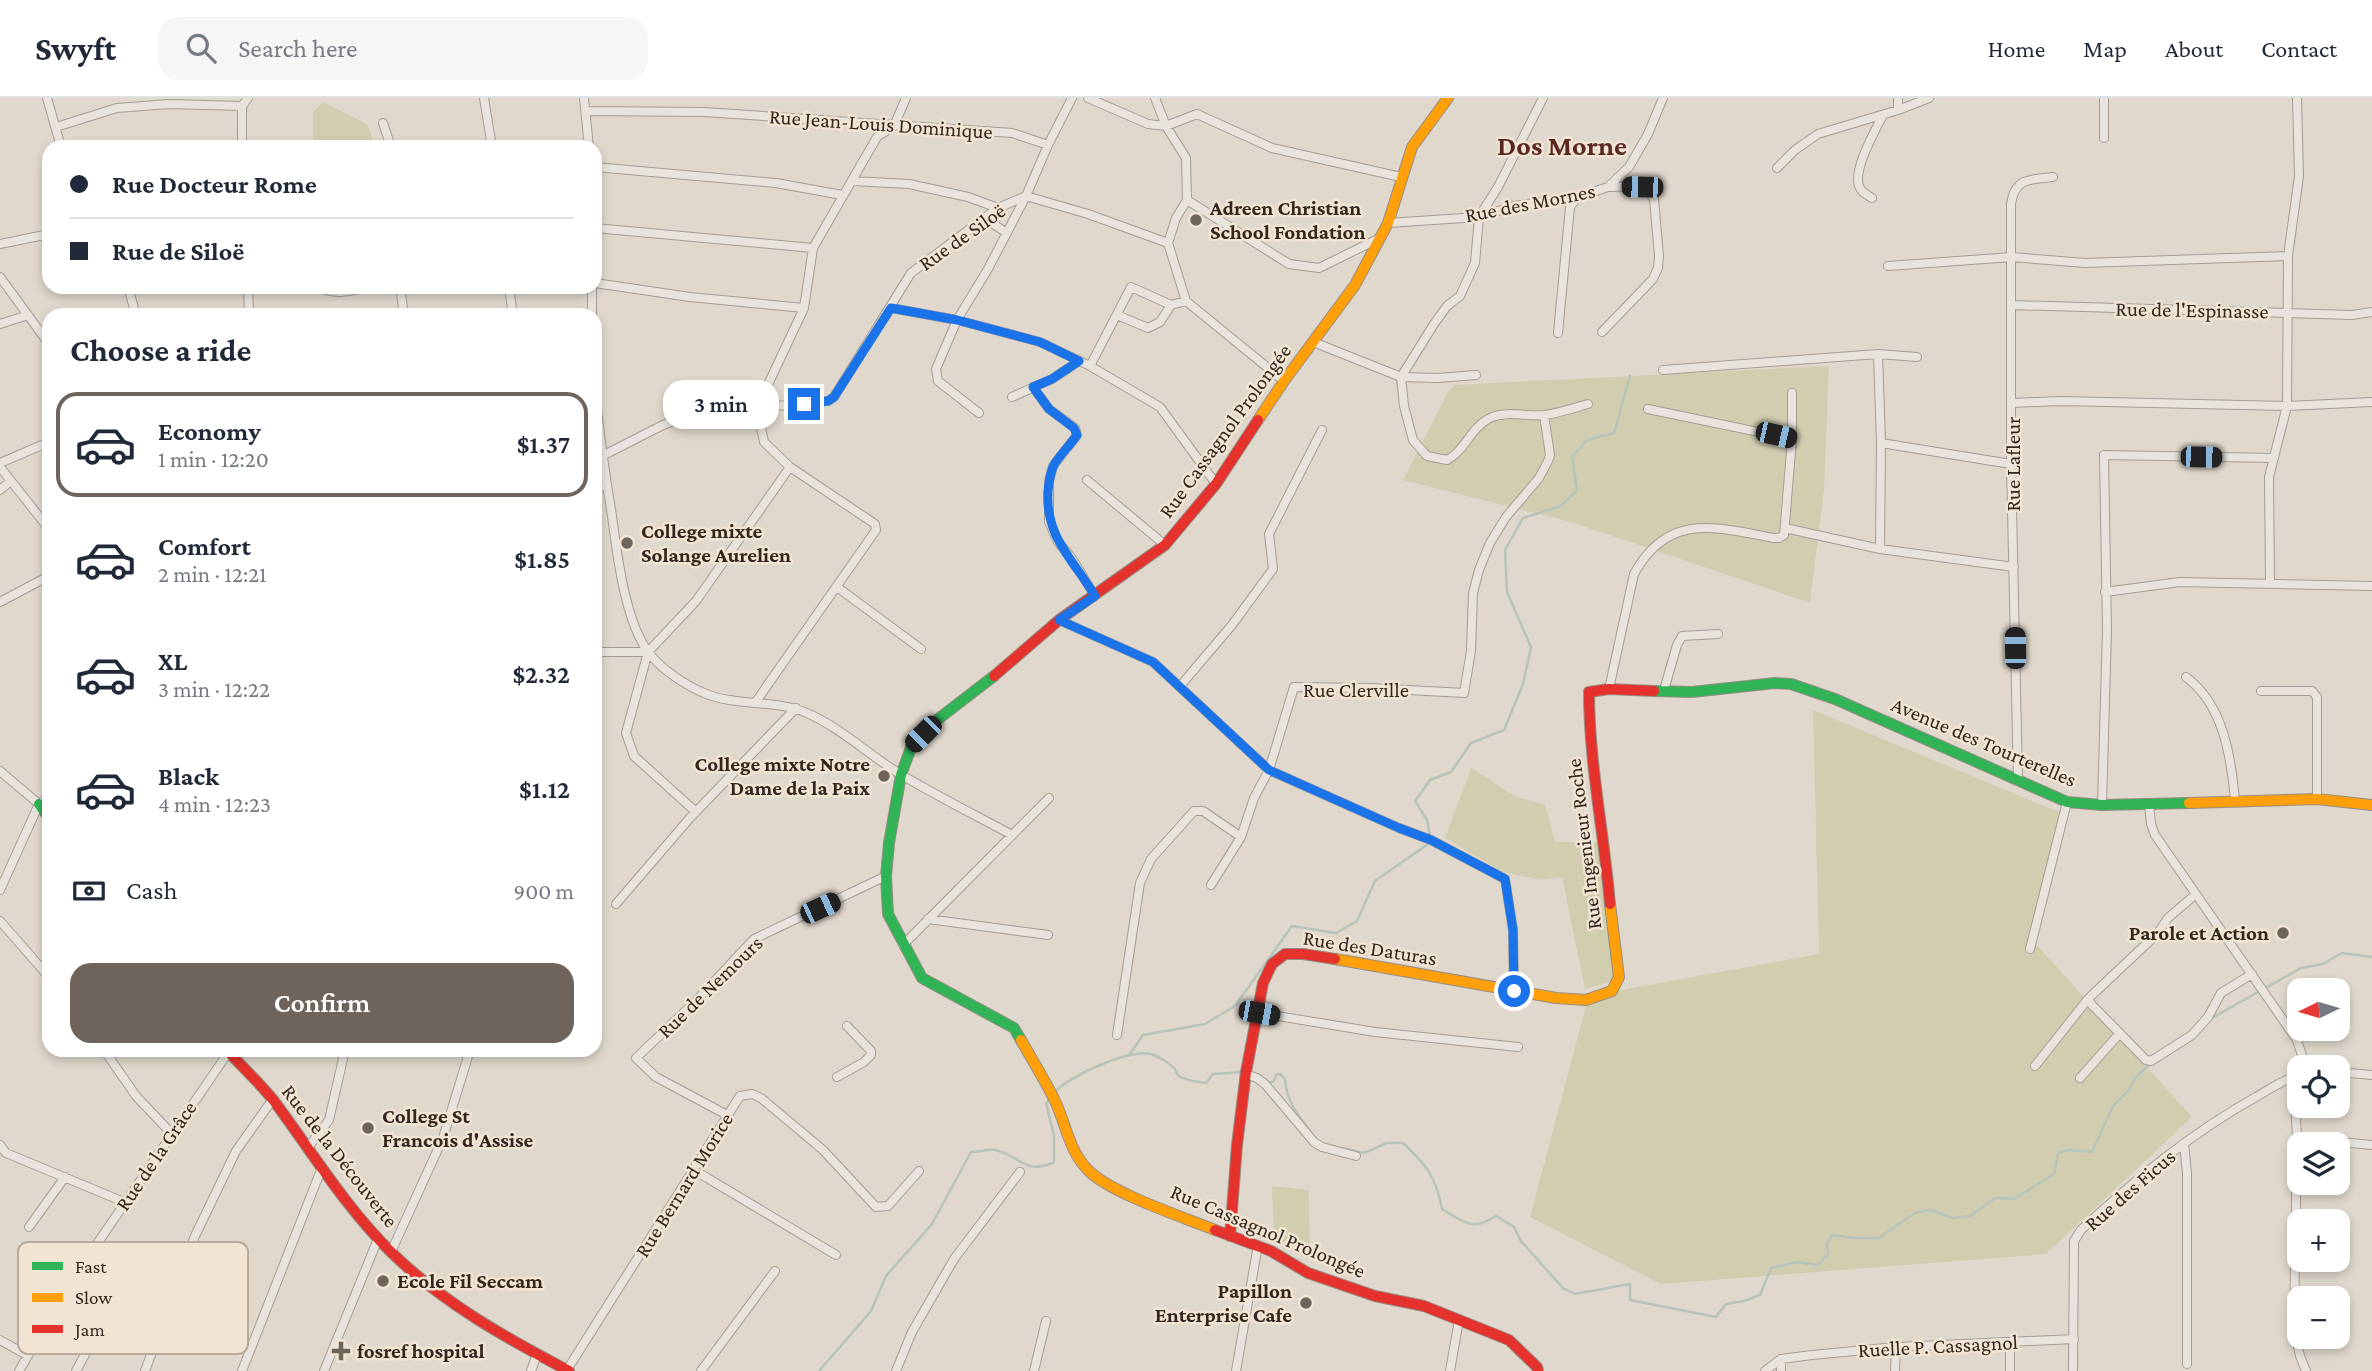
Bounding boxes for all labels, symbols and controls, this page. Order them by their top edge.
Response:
search box [158,17,648,80]
icon: search [182,29,220,67]
text: Swyft [35,30,116,67]
text: Search here [238,34,357,63]
text: Home [1988,35,2045,62]
text: Map [2083,35,2127,62]
text: About [2165,35,2223,62]
text: Contact [2261,35,2337,62]
street label: Rue Jean-Louis Dominique [768,104,994,144]
district label: Dos Morne [1497,130,1627,161]
text: Rue Docteur Rome [112,170,317,199]
car [1621,176,1664,198]
street label: Rue des Mornes [1463,179,1597,227]
place label: Adreen Christian School Fondation [1209,196,1366,244]
street label: Rue de Siloë [914,198,1010,276]
marker: Adreen Christian School Fondation [1188,212,1204,228]
text: Rue de Siloë [112,237,244,266]
street label: Rue de l'Espinasse [2115,297,2269,323]
text: Choose a ride [70,332,251,368]
street label: Rue Cassagnol Prolongée [1154,339,1296,523]
callout: 3 min [664,380,780,428]
route end [788,388,820,420]
text: 3 min [694,391,748,417]
icon: car [74,413,137,476]
street label: Rue Lafleur [2001,416,2025,512]
text: Economy [158,417,261,446]
car [1754,420,1799,450]
text: $1.37 [517,430,570,459]
text: 1 min · 12:20 [158,446,269,472]
car [2180,446,2223,468]
place label: College mixte Solange Aurelien [641,519,791,567]
icon: car [74,528,137,591]
text: Comfort [158,532,251,561]
marker: College mixte Solange Aurelien [619,535,635,551]
text: $1.85 [514,545,570,574]
text: 2 min · 12:21 [158,561,267,587]
car [2005,627,2026,669]
icon: car [74,643,137,706]
text: XL [158,647,187,676]
text: $2.32 [512,660,570,689]
text: 3 min · 12:22 [158,676,270,702]
street label: Rue Clerville [1303,678,1409,702]
street label: Avenue des Tourterelles [1888,692,2080,792]
car [901,712,946,756]
place label: College mixte Notre Dame de la Paix [695,752,870,800]
street label: Rue Ingenieur Roche [1562,757,1606,931]
icon: car [74,758,137,821]
text: Black [158,762,219,791]
marker: College mixte Notre Dame de la Paix [876,768,892,784]
text: $1.12 [519,775,570,804]
text: 4 min · 12:23 [158,791,271,817]
icon: cash [70,872,108,910]
text: Cash [126,876,177,905]
text: 900 m [514,878,574,904]
car [797,890,844,926]
place label: Parole et Action [2129,921,2269,945]
marker: Parole et Action [2275,925,2291,941]
street label: Rue des Daturas [1301,926,1439,970]
street label: Rue de Nemours [652,931,768,1043]
button: Confirm [70,963,574,1043]
route start [1498,975,1530,1007]
north arrow [2287,978,2350,1041]
map controls [2287,978,2350,1349]
car [1237,999,1282,1027]
button: locate [2287,1055,2350,1118]
street label: Rue de la Découverte [277,1080,403,1232]
street label: Rue de la Grâce [111,1097,201,1215]
place label: College St Francois d'Assise [382,1104,534,1152]
street label: Rue Bernard Morice [630,1108,738,1262]
marker: College St Francois d'Assise [360,1120,376,1136]
button: layers [2287,1132,2350,1195]
street label: Rue des Ficus [2080,1144,2180,1236]
street label: Rue Cassagnol Prolongée [1167,1179,1369,1283]
button: + [2287,1209,2350,1272]
legend [18,1242,248,1354]
text: Fast [75,1256,107,1277]
place label: Ecole Fil Seccam [397,1269,543,1293]
marker: Ecole Fil Seccam [375,1273,391,1289]
place label: Papillon Enterprise Cafe [1155,1279,1292,1327]
button: − [2287,1286,2350,1349]
text: Slow [75,1287,112,1308]
marker: Papillon Enterprise Cafe [1298,1295,1314,1311]
text: Jam [73,1319,105,1340]
street label: Ruelle P. Cassagnol [1857,1330,2019,1362]
place label: fosref hospital [357,1339,485,1363]
marker: fosref hospital [331,1341,351,1361]

